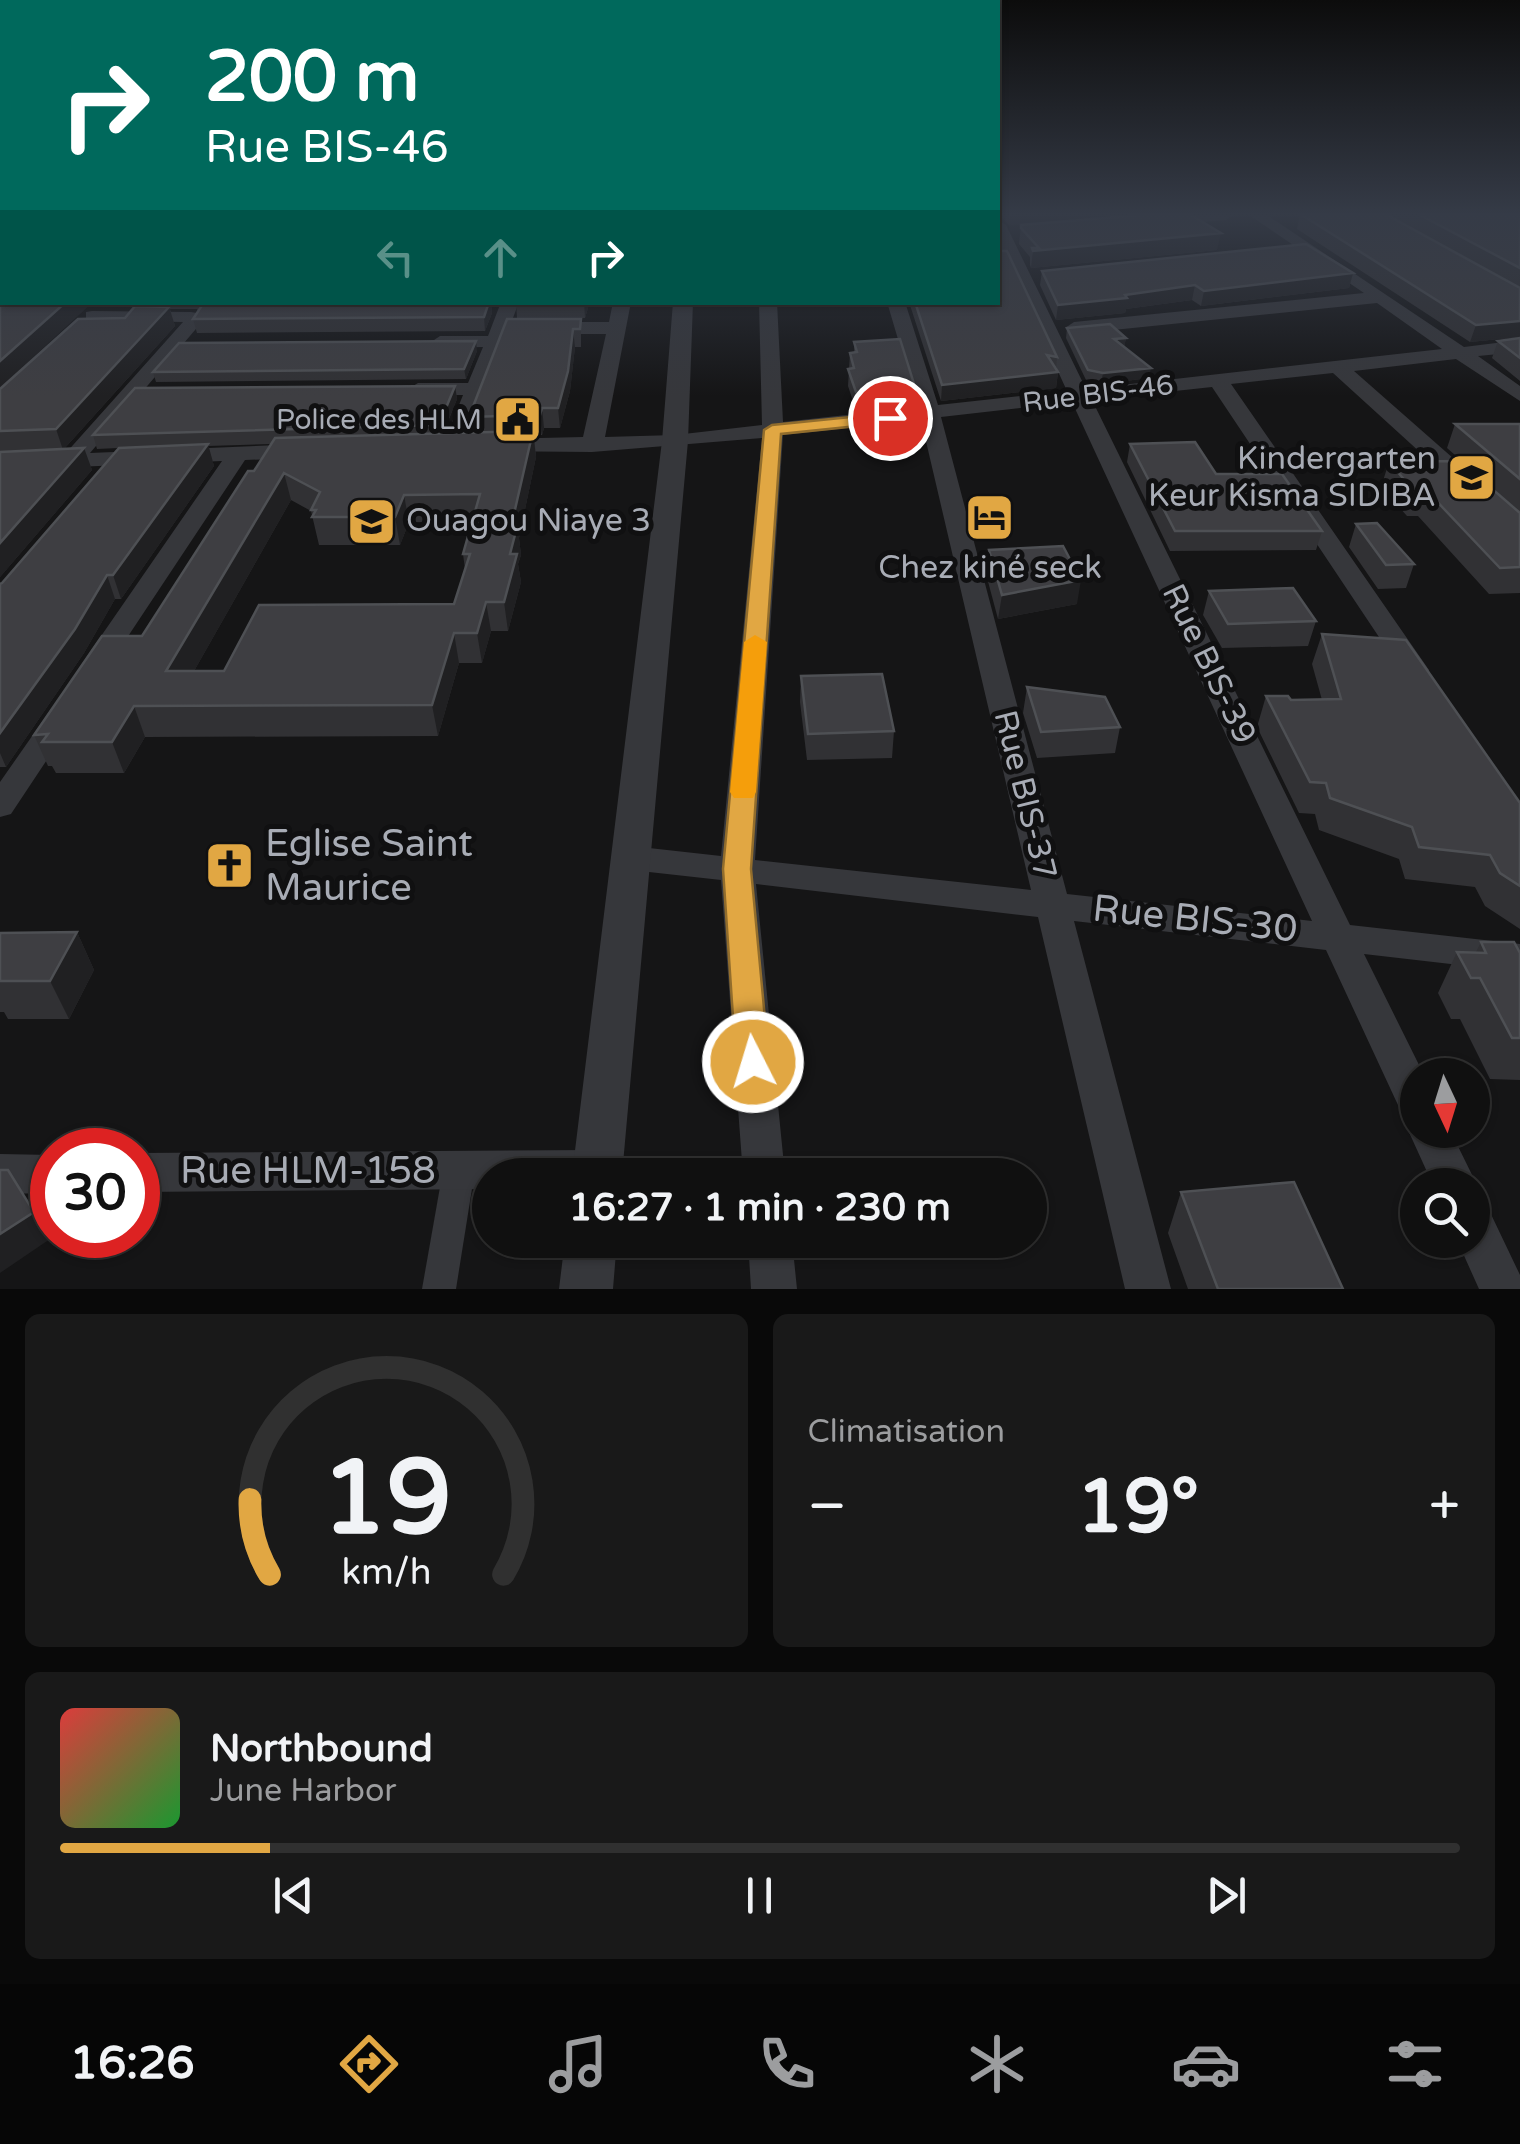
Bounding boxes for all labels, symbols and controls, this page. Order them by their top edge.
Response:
text: 200 m [205,36,419,120]
icon: right [40,40,170,170]
text: Rue BIS-46 [205,121,449,175]
icon: left [368,230,423,285]
icon: ahead [473,230,528,285]
icon: right [578,230,633,285]
street label: Rue BIS-46 [1021,368,1175,420]
pin [848,376,933,461]
icon: arrive [863,391,918,446]
public building icon: Police des HLM [491,394,543,446]
place label: Police des HLM [276,403,482,437]
place label: Kindergarten Keur Kisma SIDIBA [1148,440,1436,515]
school or university icon: Kindergarten Keur Kisma SIDIBA [1445,451,1497,503]
hotel icon: Chez kiné seck [964,492,1016,544]
school or university icon: Ouagou Niaye 3 [345,495,397,547]
place label: Ouagou Niaye 3 [406,502,651,540]
place label: Chez kiné seck [878,549,1102,587]
street label: Rue BIS-39 [1154,578,1264,750]
street label: Rue BIS-37 [986,706,1064,884]
place label: Eglise Saint Maurice [265,821,473,911]
church icon: Eglise Saint Maurice [204,840,256,892]
street label: Rue BIS-30 [1090,885,1300,953]
position arrow [701,1010,805,1114]
north arrow [1400,1058,1490,1148]
map controls [1400,1058,1490,1258]
speed limit sign: 30 [30,1128,160,1258]
street label: Rue HLM-158 [180,1148,436,1194]
button: search [1400,1168,1490,1258]
text: 16:27 · 1 min · 230 m [568,1185,951,1231]
text: Climatisation [808,1413,1005,1451]
text: 19 [321,1437,452,1562]
text: 19° [1077,1462,1199,1552]
text: − [808,1474,847,1540]
text: + [1429,1474,1460,1540]
text: km/h [341,1551,431,1594]
text: Northbound [210,1726,433,1772]
text: June Harbor [210,1772,397,1810]
icon: previous [266,1868,321,1923]
icon: pause [732,1868,787,1923]
icon: next [1199,1868,1254,1923]
icon: directions [334,2029,404,2099]
icon: music [543,2029,613,2099]
icon: phone [752,2029,822,2099]
icon: climate [962,2029,1032,2099]
icon: car [1171,2029,1241,2099]
icon: filters [1380,2029,1450,2099]
text: 16:26 [70,2037,194,2091]

